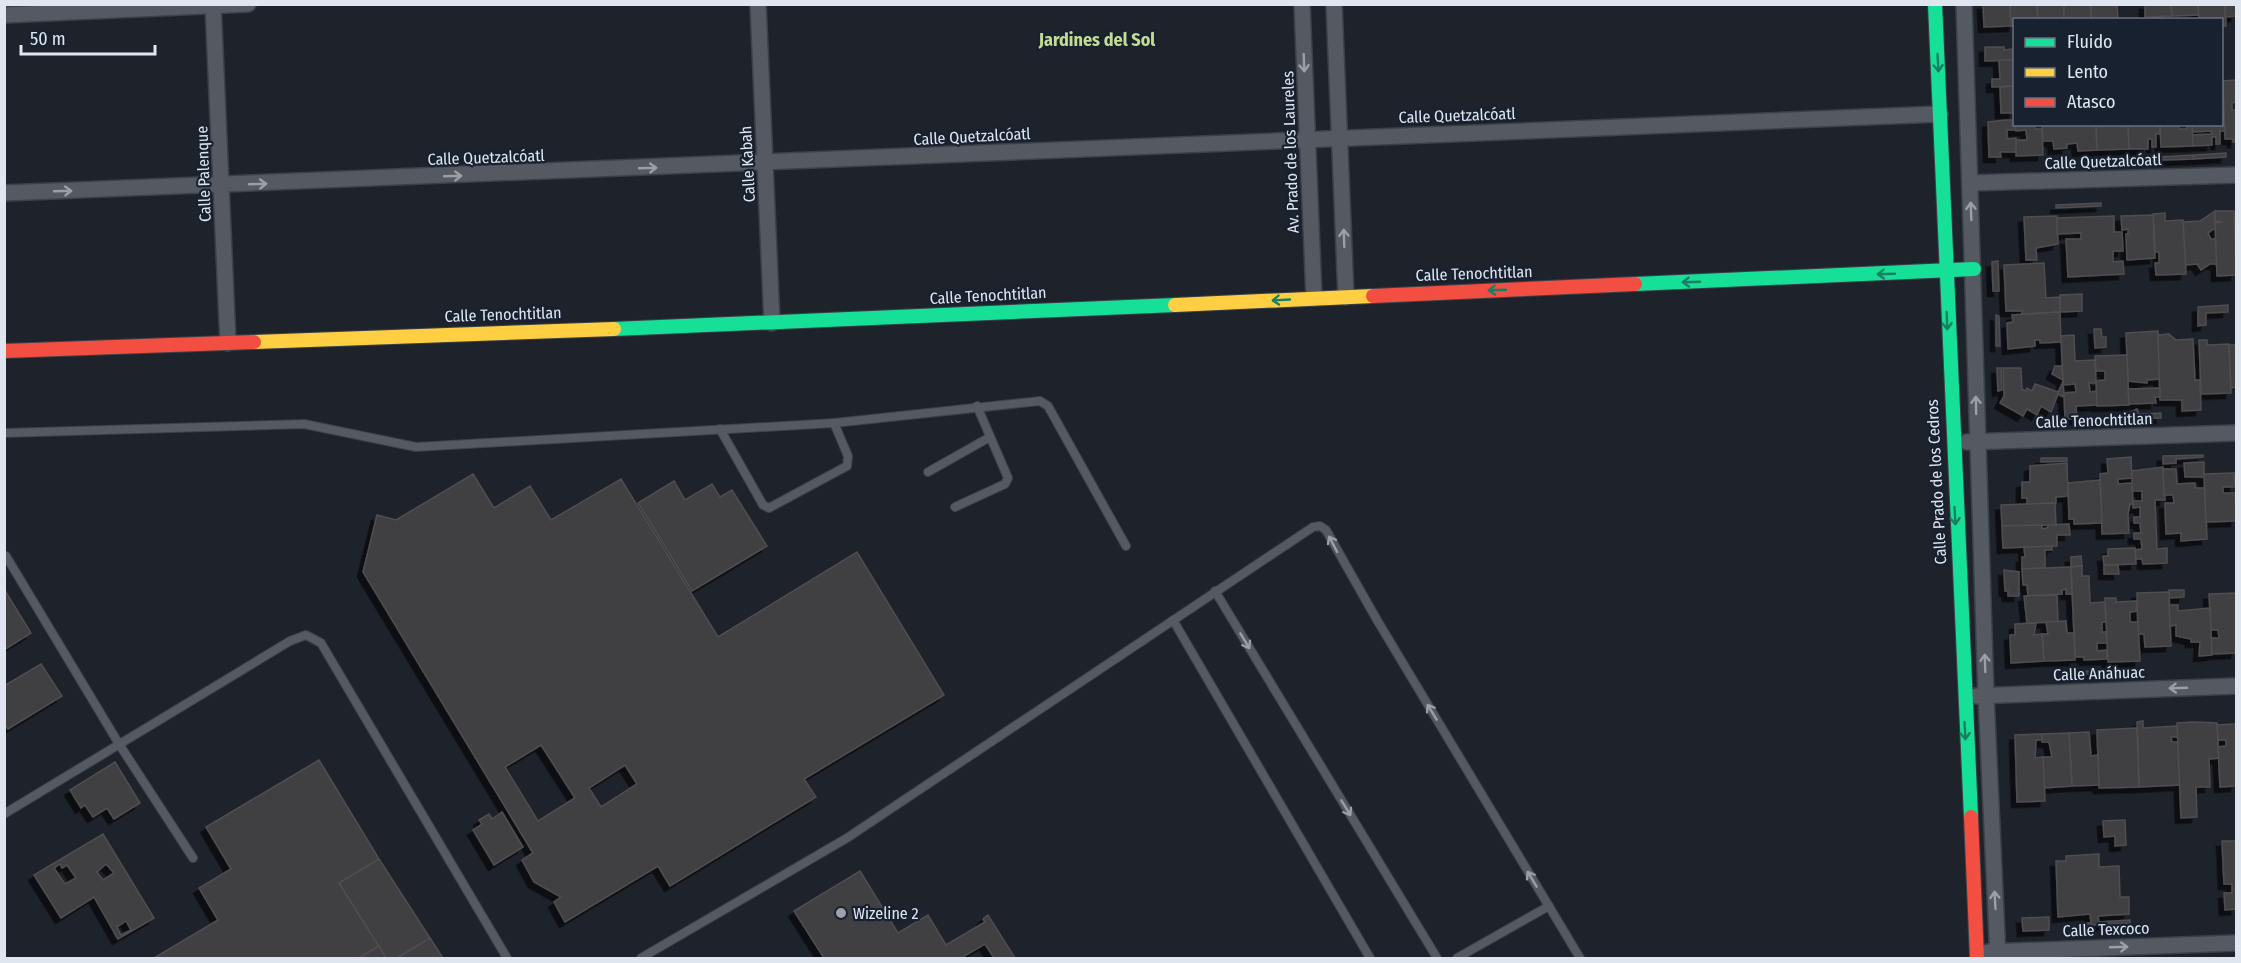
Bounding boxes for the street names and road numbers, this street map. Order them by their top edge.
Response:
street label: Av. Prado de los Laureles [1278,70,1303,233]
street label: Calle Quetzalcóatl [1398,104,1516,127]
street label: Calle Quetzalcóatl [913,124,1031,149]
street label: Calle Palenque [192,125,215,222]
street label: Calle Kabah [736,125,759,203]
street label: Calle Quetzalcóatl [427,146,545,169]
street label: Calle Quetzalcóatl [2044,150,2162,173]
street label: Calle Tenochtitlan [1415,262,1533,285]
street label: Calle Tenochtitlan [929,283,1047,308]
street label: Calle Tenochtitlan [444,303,562,326]
street label: Calle Prado de los Cedros [1923,399,1950,565]
street label: Calle Tenochtitlan [2035,409,2153,432]
street label: Calle Anáhuac [2053,662,2145,685]
street label: Calle Texcoco [2062,918,2150,941]

